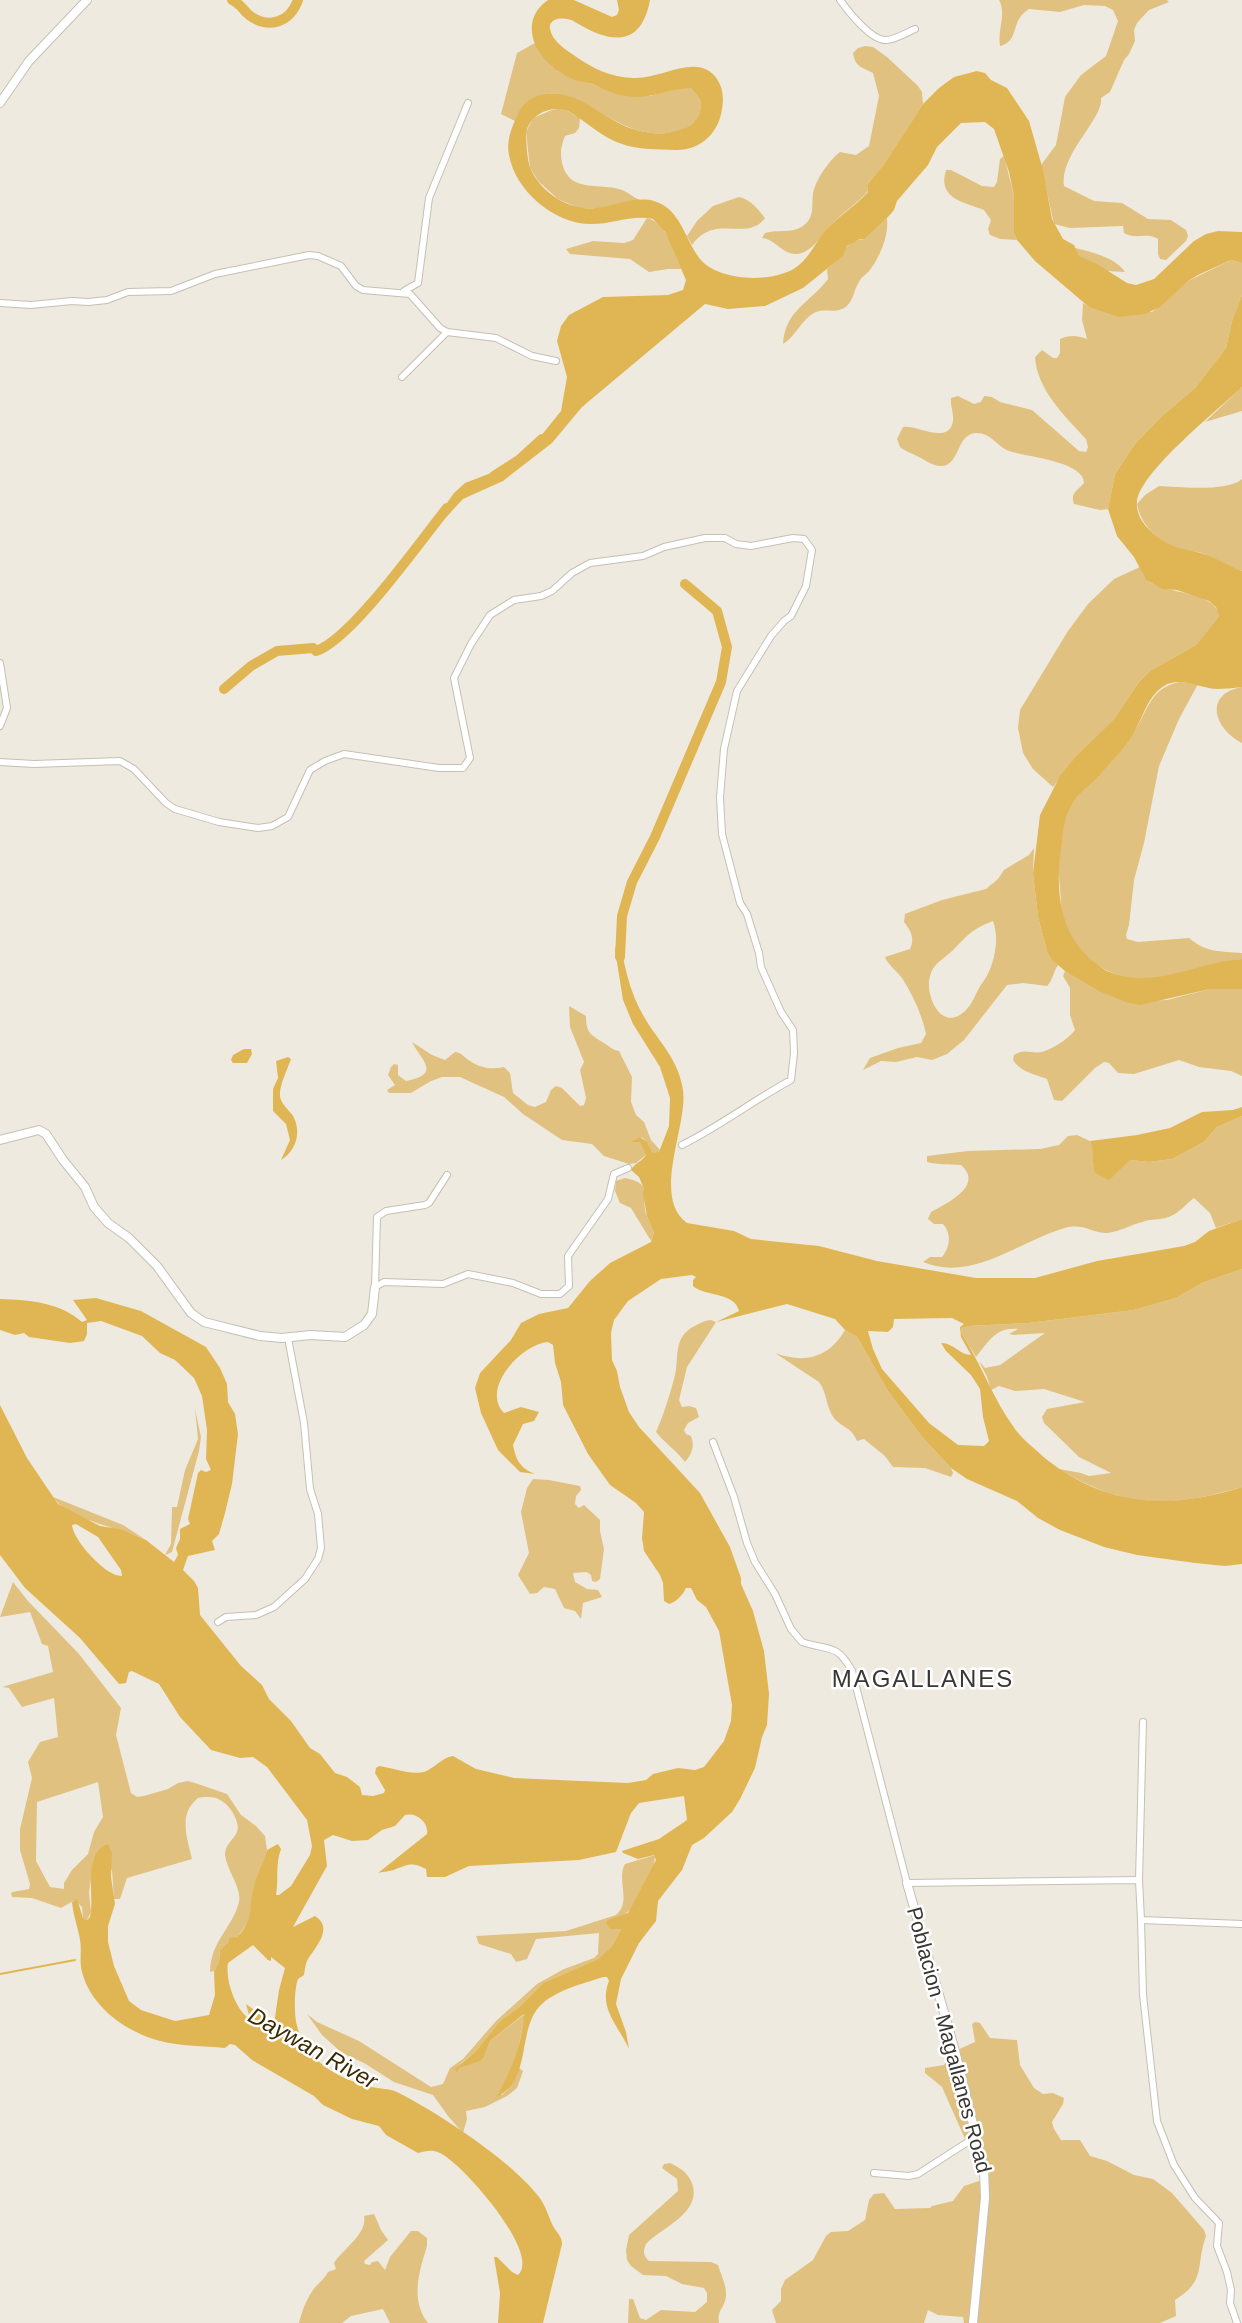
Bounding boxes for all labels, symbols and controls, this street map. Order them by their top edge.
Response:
district label: MAGALLANES [832,1665,1014,1692]
street label: Poblacion - Magallanes Road [903,1904,996,2175]
water label: Daywan River [244,2002,383,2095]

